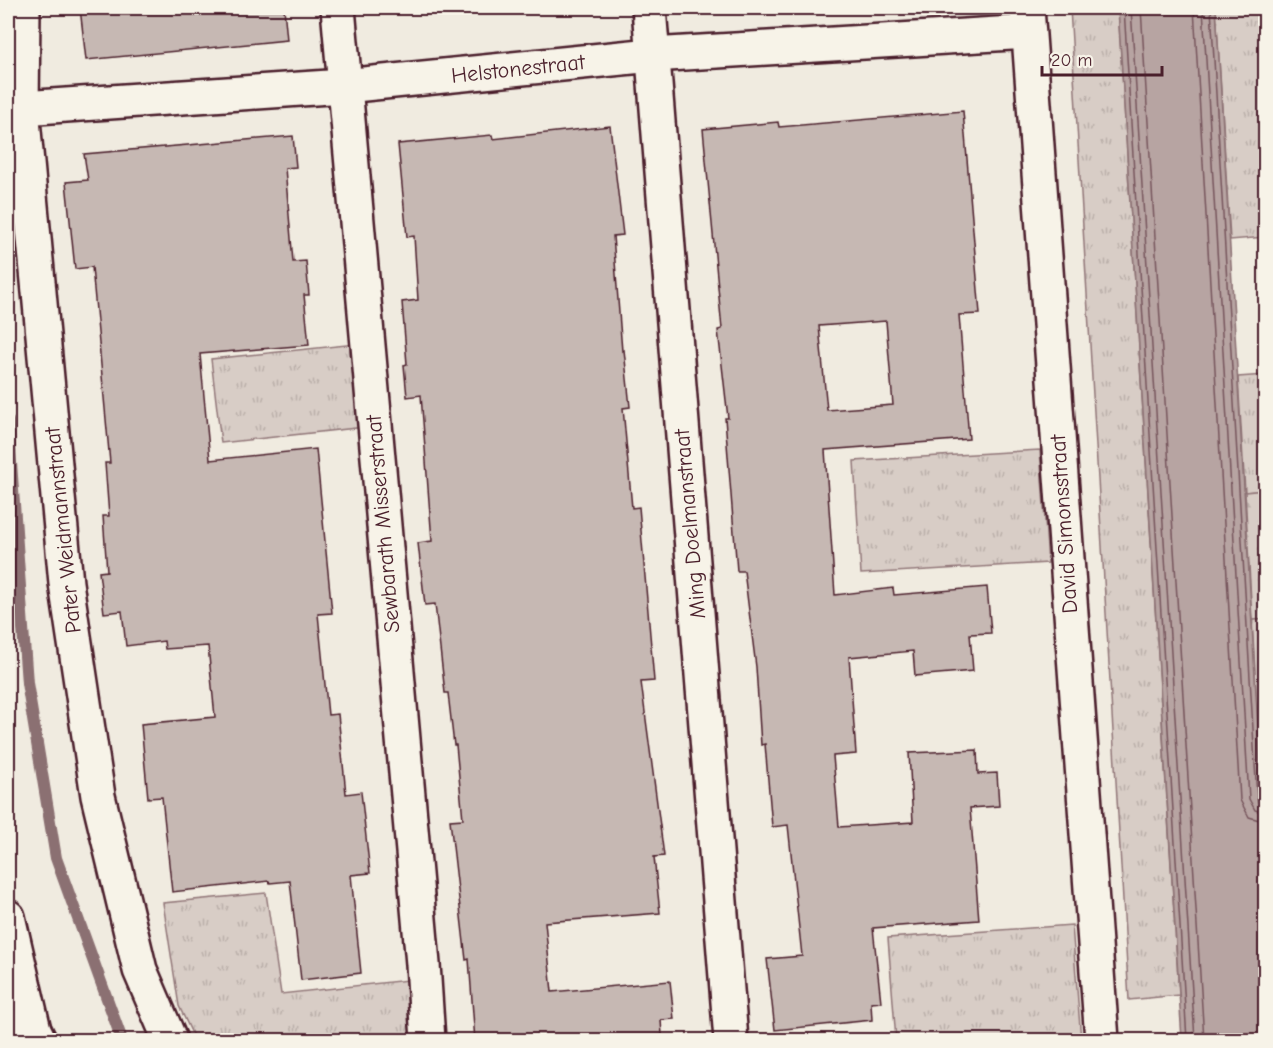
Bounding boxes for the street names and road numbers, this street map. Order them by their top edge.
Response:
street label: Helstonestraat [450,49,587,89]
street label: Sewbarath Misserstraat [360,413,405,634]
street label: Pater Weidmannstraat [39,425,87,634]
street label: Ming Doelmanstraat [669,427,711,620]
street label: David Simonsstraat [1045,433,1083,614]

